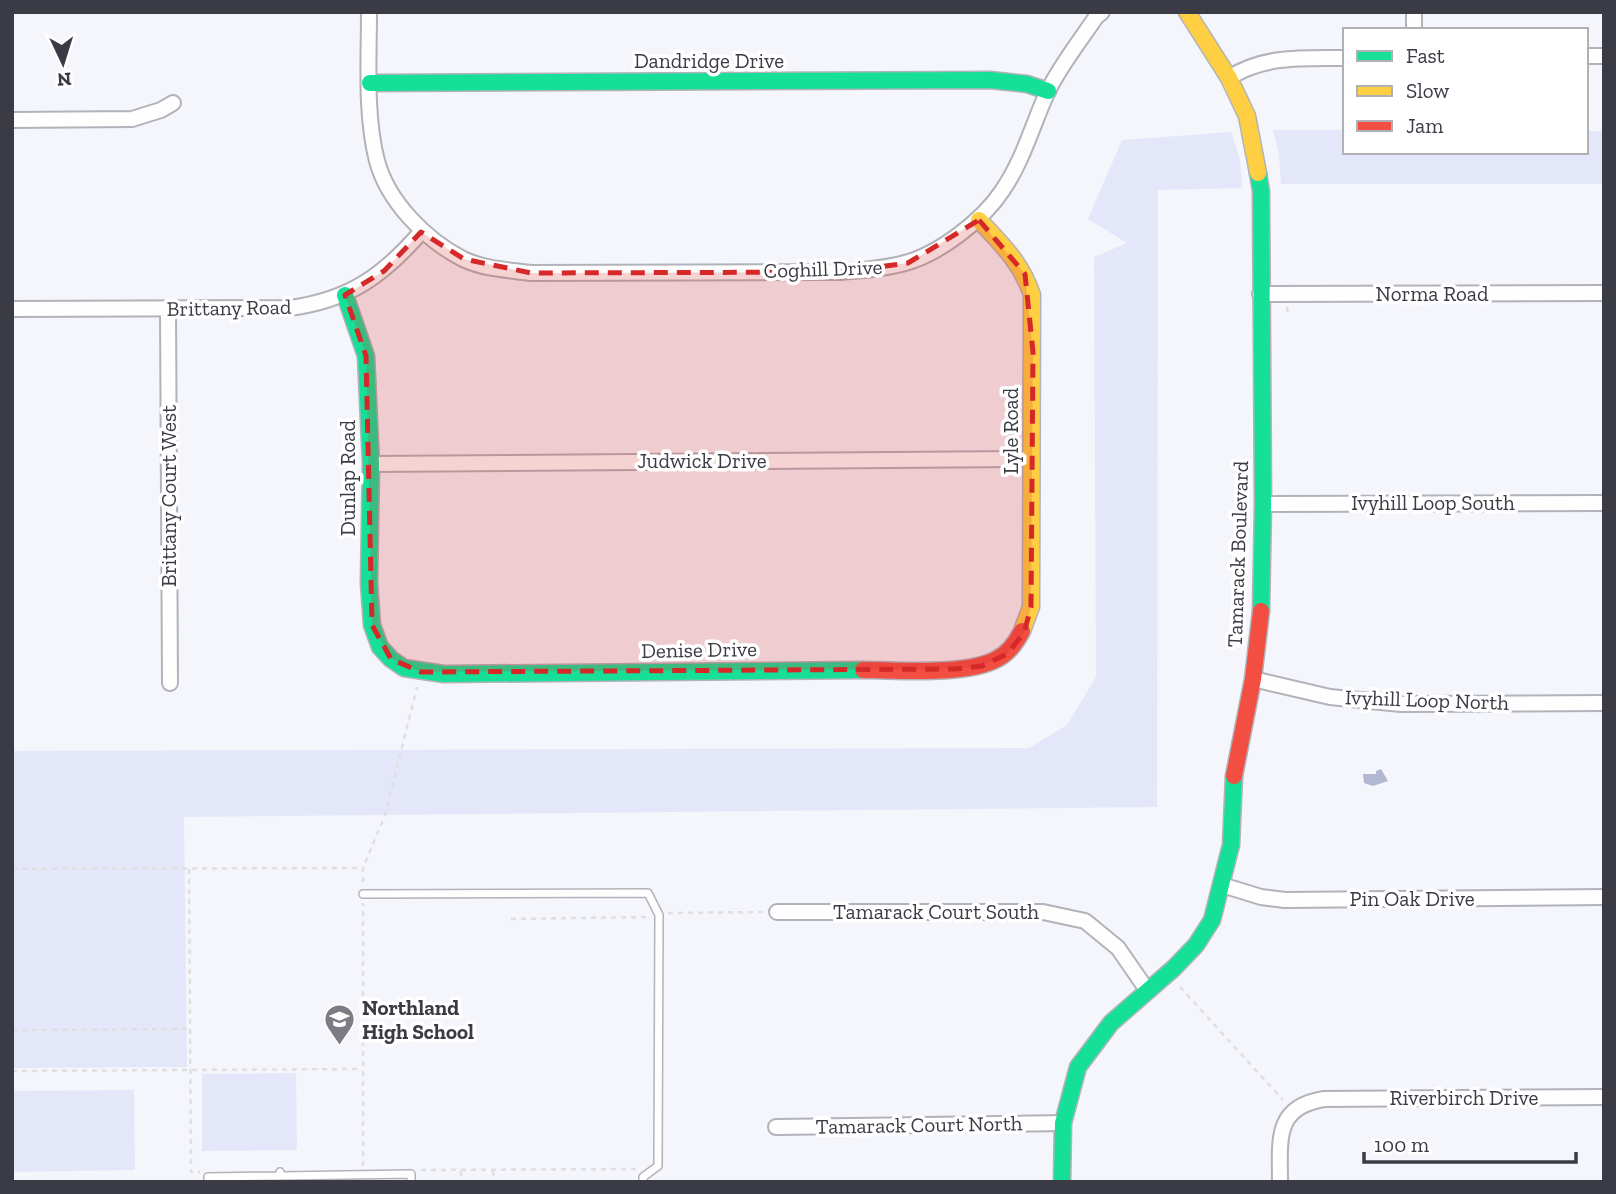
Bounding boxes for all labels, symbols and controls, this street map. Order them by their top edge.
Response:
north arrow [28,28,98,98]
legend [1343,28,1588,154]
text: Fast [1406,43,1445,68]
street label: Dandridge Drive [634,48,784,73]
text: N [56,67,72,91]
text: Slow [1406,78,1449,103]
text: Jam [1406,113,1443,138]
street label: Coghill Drive [763,254,883,283]
street label: Norma Road [1376,281,1489,306]
street label: Brittany Road [166,294,292,321]
street label: Lyle Road [998,387,1023,474]
street label: Brittany Court West [156,405,181,587]
street label: Dunlap Road [335,420,360,536]
street label: Judwick Drive [637,448,767,473]
street label: Tamarack Boulevard [1222,460,1253,648]
street label: Ivyhill Loop South [1351,490,1515,515]
street label: Denise Drive [641,636,757,663]
street label: Ivyhill Loop North [1345,684,1510,715]
street label: Pin Oak Drive [1349,886,1475,911]
street label: Tamarack Court South [833,899,1039,924]
place label: Northland High School [362,995,474,1044]
school or university icon: Northland High School [322,1003,356,1047]
street label: Riverbirch Drive [1390,1085,1539,1110]
street label: Tamarack Court North [815,1110,1023,1139]
scale bar [1364,1120,1576,1164]
text: 100 m [1374,1132,1429,1157]

